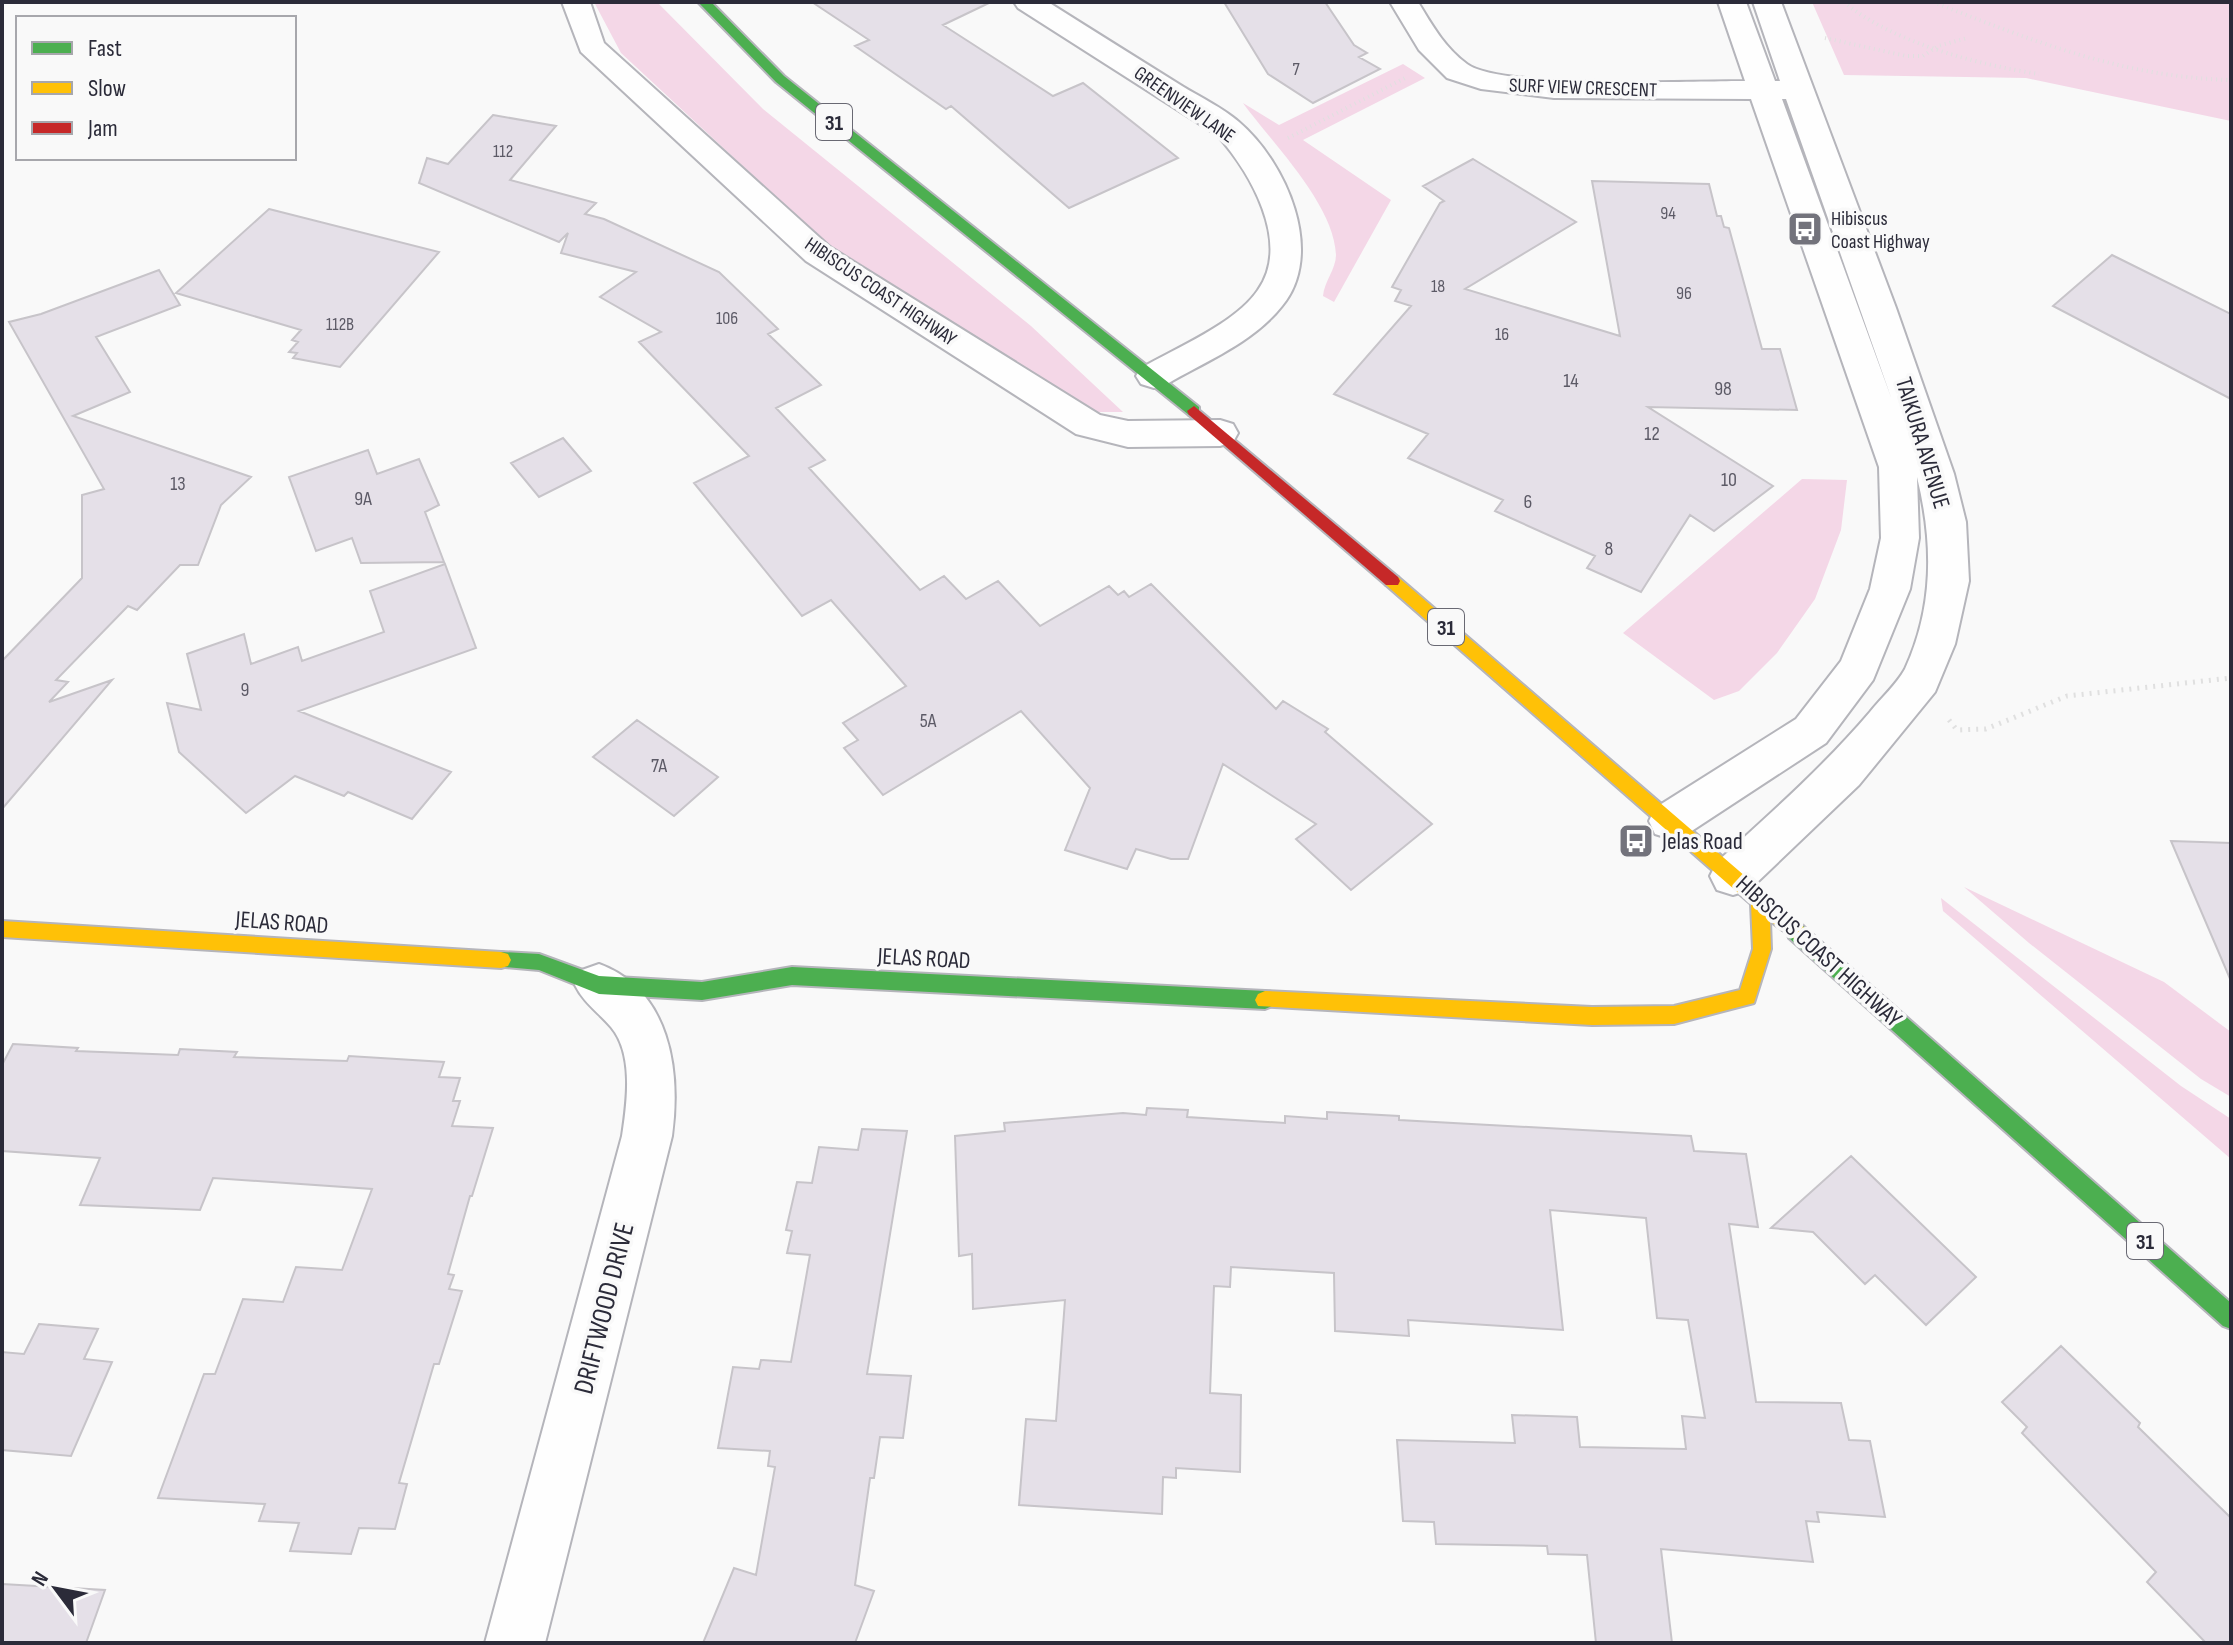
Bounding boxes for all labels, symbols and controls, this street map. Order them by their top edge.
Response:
legend [16,16,296,160]
text: Fast [88,34,122,63]
house number: 7 [1292,59,1300,80]
street label: GREENVIEW LANE [1129,61,1240,148]
street label: SURF VIEW CRESCENT [1508,73,1657,103]
text: Slow [88,74,126,103]
road number: 31 [816,104,852,140]
text: Jam [87,114,118,143]
house number: 112 [493,141,513,162]
house number: 94 [1660,203,1676,224]
place label: Hibiscus Coast Highway [1831,207,1930,254]
bus stop icon: Hibiscus Coast Highway [1786,210,1824,248]
street label: HIBISCUS COAST HIGHWAY [800,232,961,352]
house number: 18 [1431,276,1445,297]
house number: 96 [1676,283,1692,304]
house number: 106 [716,308,738,329]
house number: 112B [326,314,354,335]
house number: 16 [1495,324,1509,345]
house number: 14 [1563,369,1579,393]
street label: TAIKURA AVENUE [1889,374,1956,512]
house number: 98 [1714,377,1732,401]
house number: 12 [1644,422,1660,446]
house number: 10 [1721,468,1737,492]
house number: 13 [170,472,186,496]
house number: 9A [354,487,372,511]
house number: 6 [1524,490,1532,514]
house number: 8 [1605,537,1613,561]
road number: 31 [1428,609,1464,645]
house number: 9 [241,678,249,702]
house number: 5A [920,709,937,733]
house number: 7A [651,754,668,778]
bus stop icon: Jelas Road [1617,822,1655,860]
place label: Jelas Road [1661,827,1743,856]
street label: HIBISCUS COAST HIGHWAY [1730,869,1908,1033]
street label: JELAS ROAD [234,905,329,940]
street label: JELAS ROAD [876,942,971,975]
street label: DRIFTWOOD DRIVE [567,1219,642,1397]
road number: 31 [2127,1223,2163,1259]
north arrow [16,1549,96,1629]
text: N [26,1567,55,1591]

